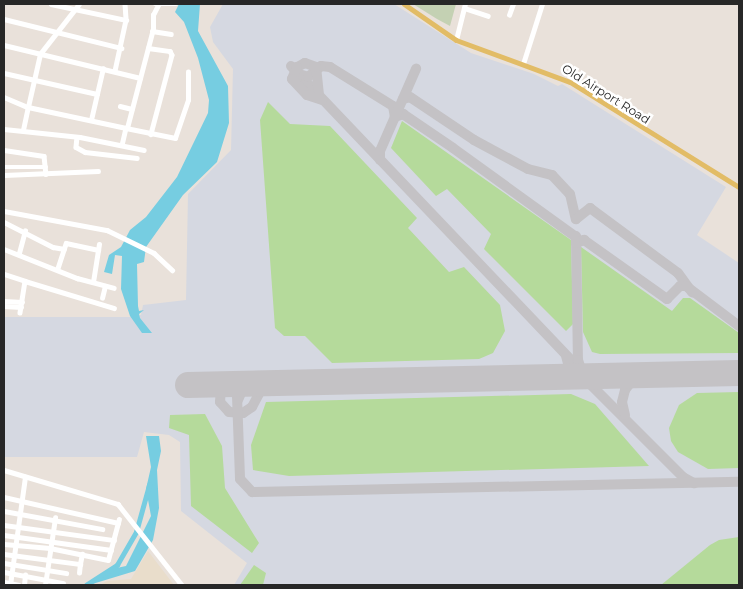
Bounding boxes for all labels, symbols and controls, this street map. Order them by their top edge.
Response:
street label: Old Airport Road [559,61,653,127]

